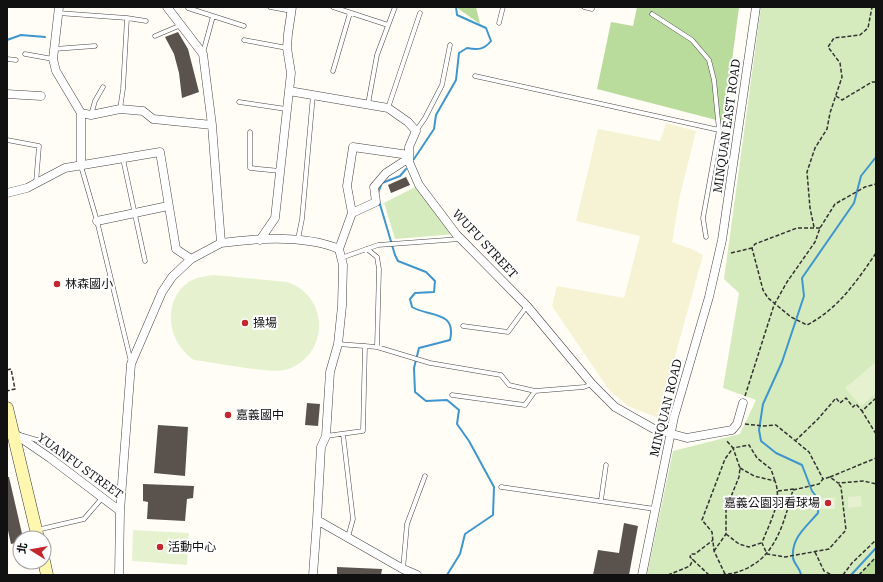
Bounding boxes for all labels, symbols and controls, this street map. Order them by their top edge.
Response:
street label: MINQUAN EAST ROAD [711,58,743,194]
street label: WUFU STREET [450,207,520,281]
place label: 林森國小 [65,277,113,291]
marker: 林森國小 [52,279,62,289]
place label: 操場 [253,316,277,330]
marker: 操場 [240,318,250,328]
street label: MINQUAN ROAD [647,358,685,458]
place label: 嘉義國中 [236,408,284,422]
marker: 嘉義國中 [223,410,233,420]
street label: YUANFU STREET [35,430,125,502]
place label: 嘉義公園羽看球場 [724,496,820,510]
marker: 嘉義公園羽看球場 [823,498,833,508]
north arrow [12,530,52,570]
place label: 活動中心 [168,540,216,554]
text: 北 [15,542,30,555]
marker: 活動中心 [155,542,165,552]

